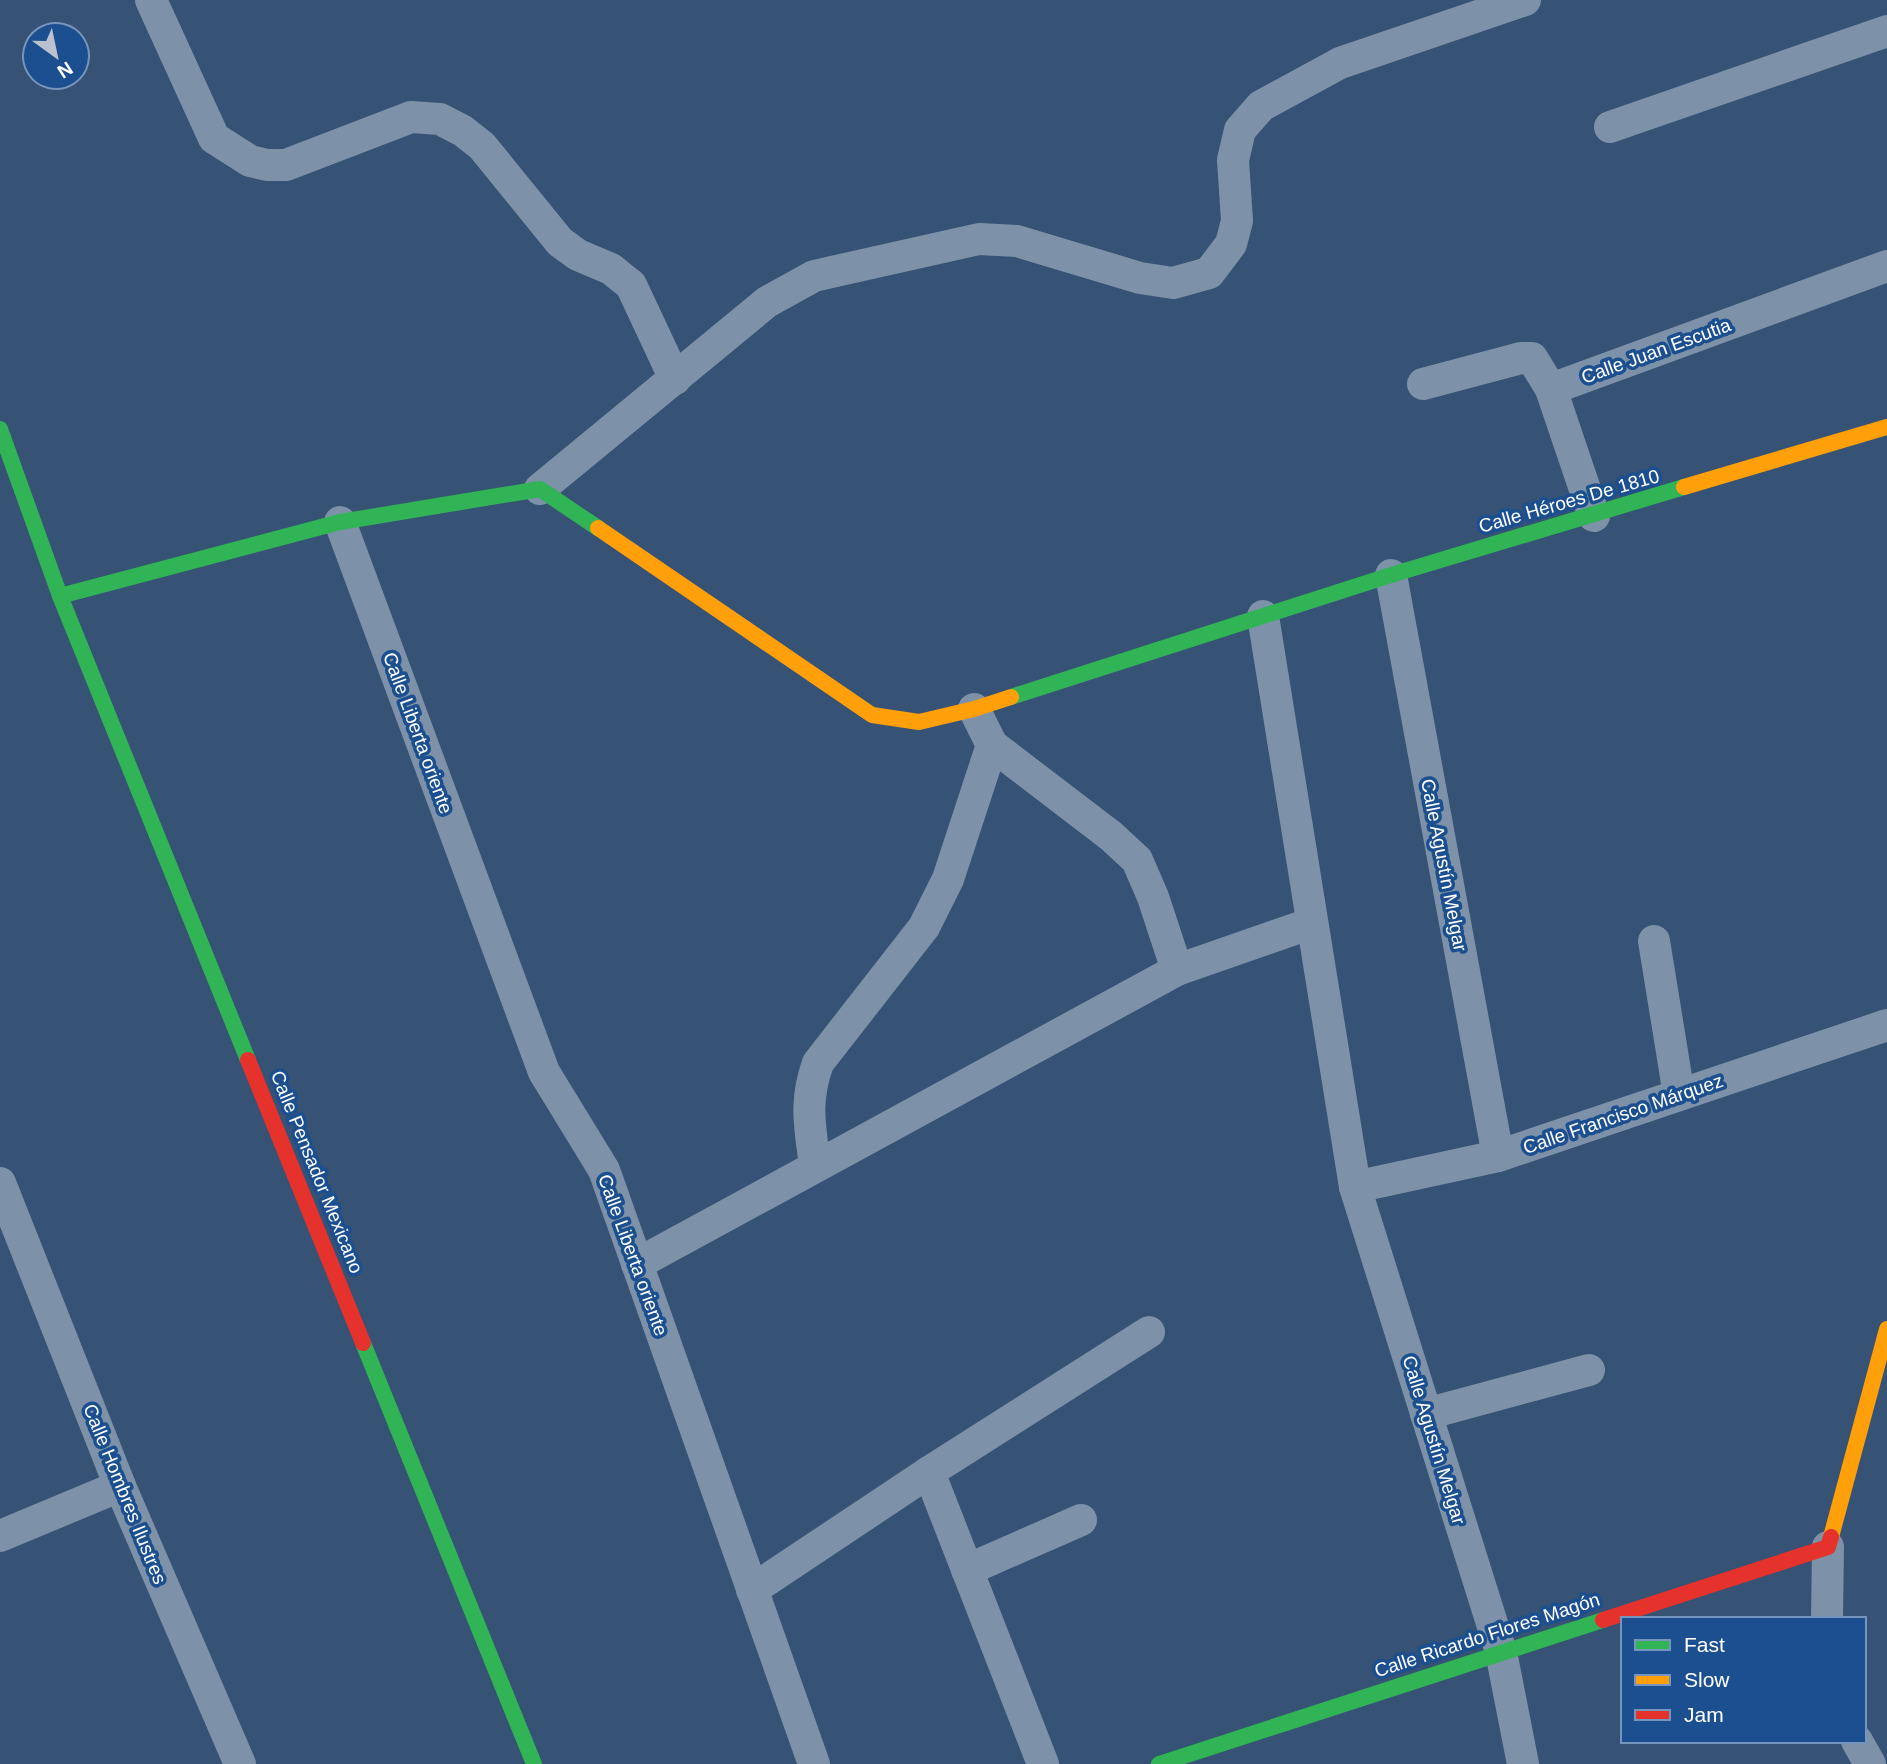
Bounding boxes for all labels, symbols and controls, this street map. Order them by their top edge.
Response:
north arrow [21,21,91,91]
text: N [54,57,76,82]
street label: Calle Juan Escutia [1578,314,1734,388]
street label: Calle Héroes De 1810 [1476,465,1662,537]
street label: Calle Liberta oriente [379,650,457,816]
street label: Calle Agustín Melgar [1417,777,1471,954]
street label: Calle Pensador Mexicano [267,1068,367,1276]
street label: Calle Francisco Márquez [1520,1070,1726,1158]
street label: Calle Liberta oriente [594,1172,672,1338]
street label: Calle Agustín Melgar [1398,1353,1470,1528]
street label: Calle Hombres Ilustres [79,1401,171,1587]
street label: Calle Ricardo Flores Magón [1372,1589,1602,1681]
legend [1621,1617,1866,1743]
text: Fast [1684,1633,1725,1656]
text: Slow [1684,1668,1730,1691]
text: Jam [1684,1703,1724,1726]

